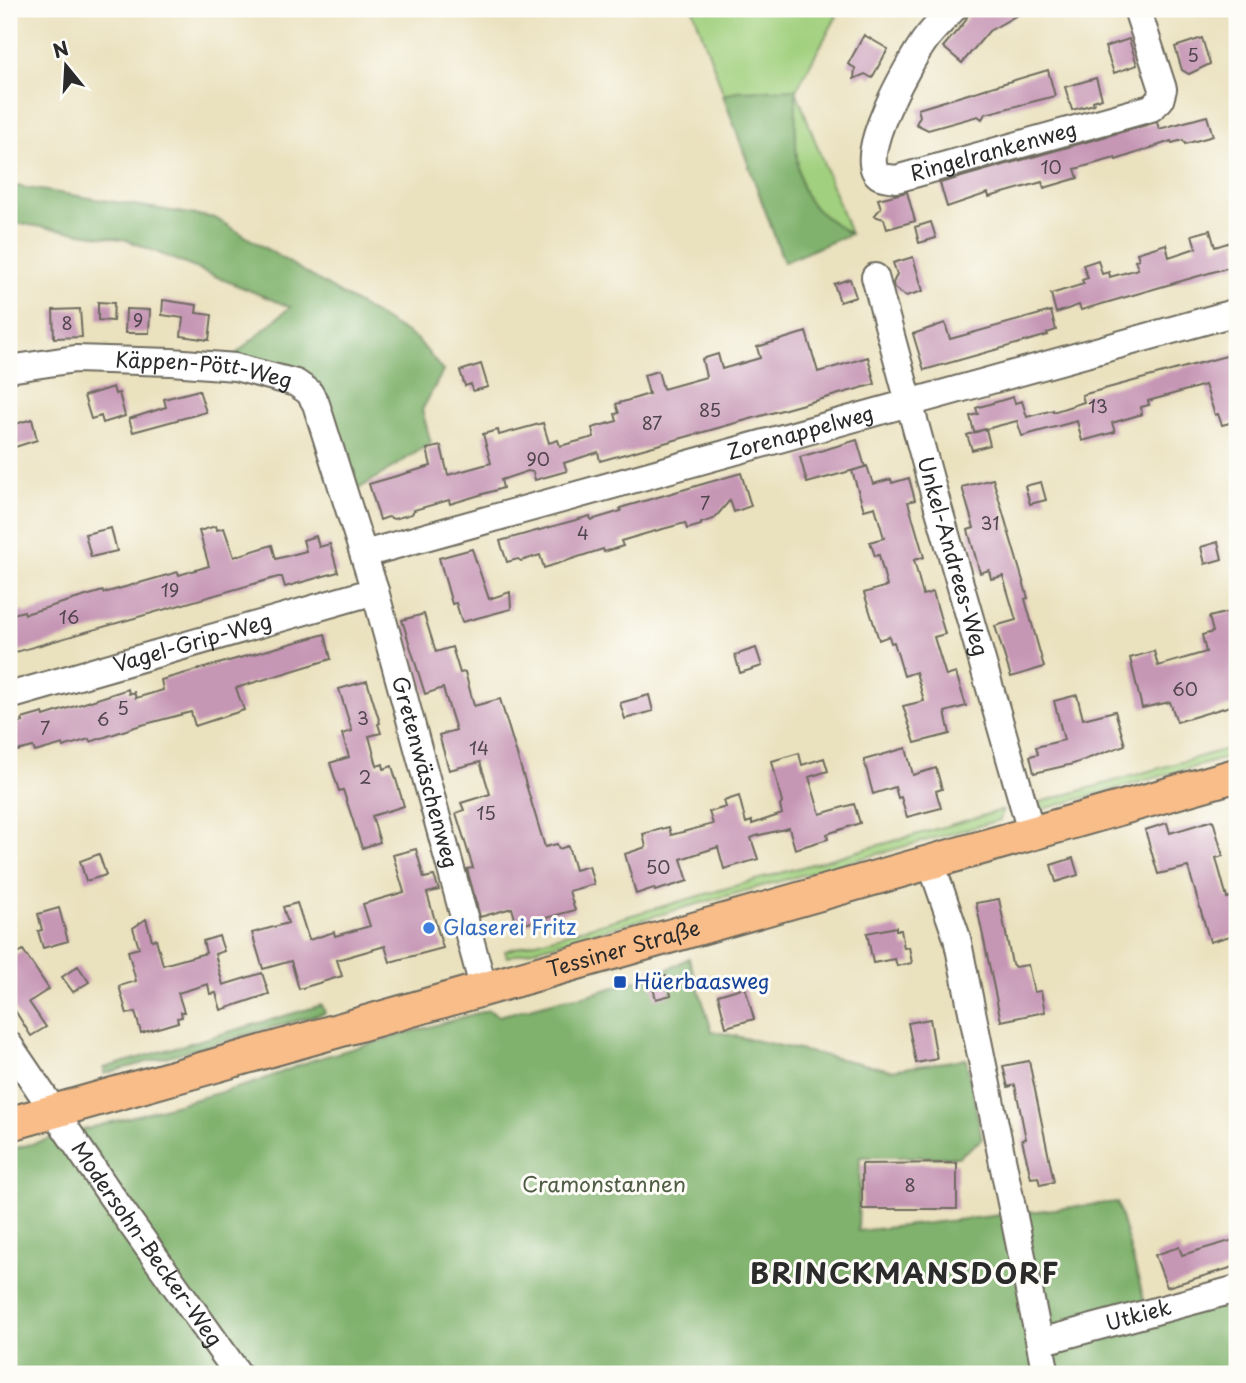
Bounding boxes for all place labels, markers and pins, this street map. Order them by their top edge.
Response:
place label: Glaserei Fritz [443,910,576,942]
marker: Glaserei Fritz [421,920,437,936]
place label: Hüerbaasweg [634,964,770,996]
marker: Hüerbaasweg [612,974,628,990]

